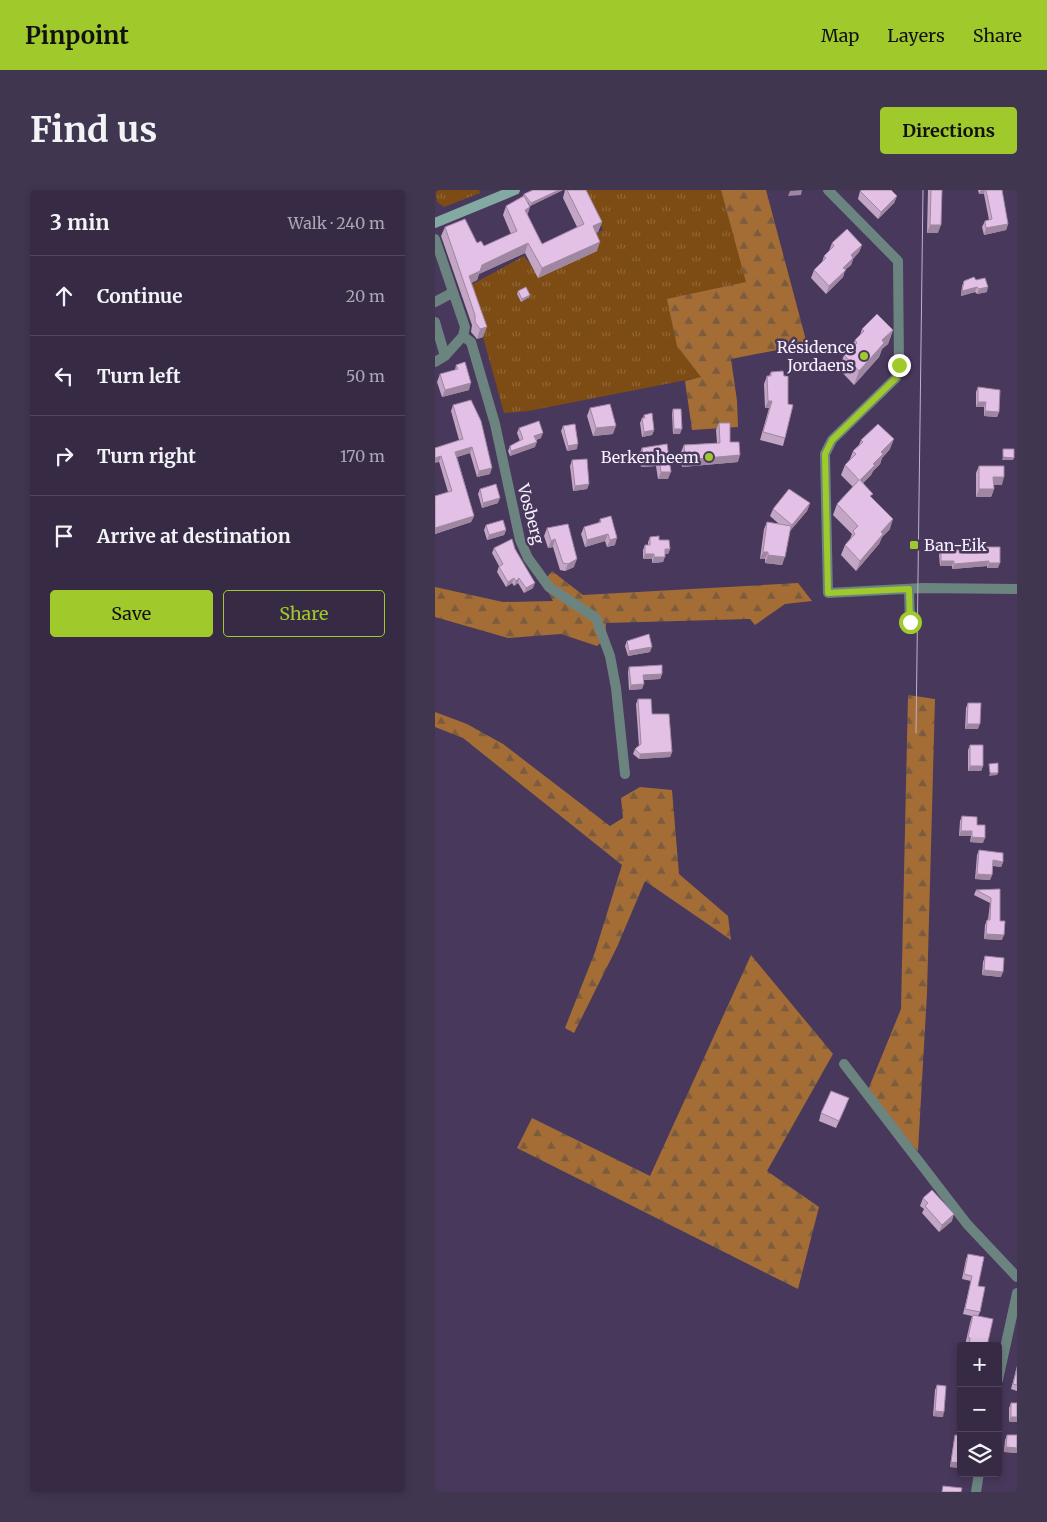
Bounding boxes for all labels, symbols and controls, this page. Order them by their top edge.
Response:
text: Pinpoint [25,20,129,51]
text: Map [821,24,859,47]
text: Layers [887,24,945,47]
text: Share [973,24,1022,47]
button: Directions [880,107,1017,154]
text: Find us [30,108,157,152]
text: 3 min [50,209,109,236]
text: Walk · 240 m [288,213,385,233]
icon: ahead [50,282,78,310]
text: Continue [97,284,183,308]
text: 20 m [346,286,385,306]
place label: Résidence Jordaens [777,337,854,375]
marker: Résidence Jordaens [858,350,870,362]
route end [888,354,911,377]
icon: left [50,362,78,390]
text: Turn left [97,364,181,388]
text: 50 m [346,366,385,386]
icon: right [50,442,78,470]
text: Turn right [97,444,196,468]
text: 170 m [340,446,385,466]
place label: Berkenheem [601,447,699,467]
marker: Berkenheem [703,451,715,463]
street label: Vosberg [513,481,549,547]
icon: arrive [50,522,78,550]
text: Arrive at destination [97,524,291,548]
place label: Ban-Eik [924,535,988,555]
marker: Ban-Eik [908,539,920,551]
button: Save [50,590,213,637]
button: Share [223,590,385,637]
route start [899,611,922,634]
map controls [957,1342,1002,1477]
button: + [957,1342,1002,1387]
button: − [957,1387,1002,1432]
button: layers [957,1432,1002,1477]

